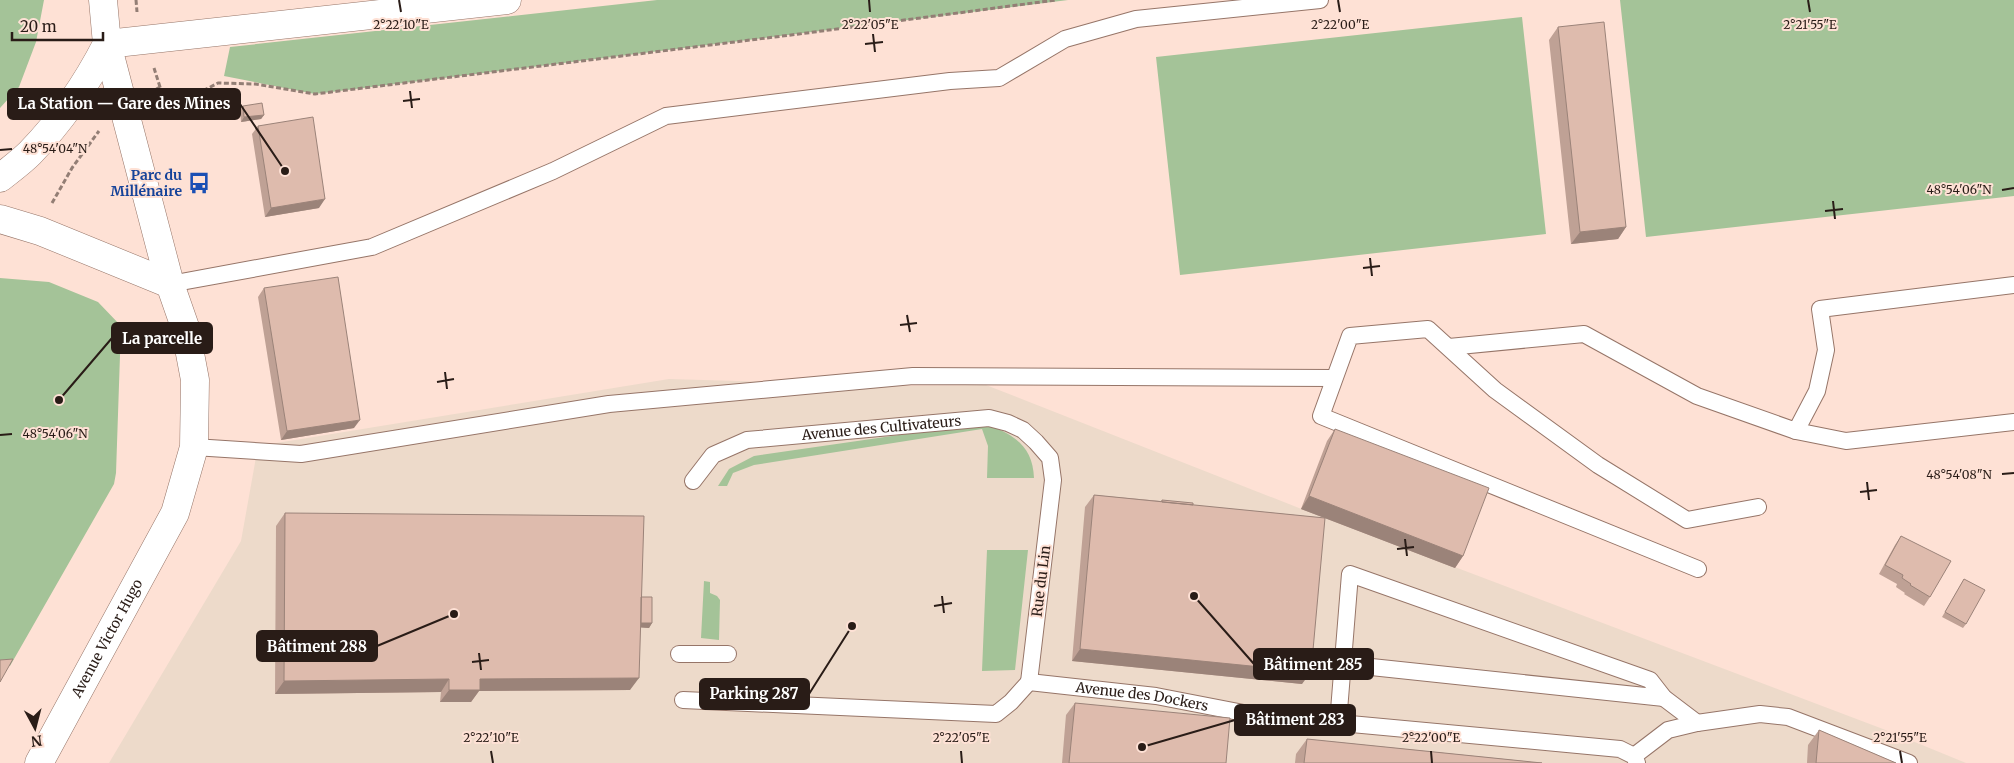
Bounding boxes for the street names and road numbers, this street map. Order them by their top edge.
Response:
street label: Avenue des Cultivateurs [800,412,962,444]
street label: Rue du Lin [1028,544,1054,618]
street label: Avenue Victor Hugo [67,576,146,702]
street label: Avenue des Dockers [1074,678,1210,715]

